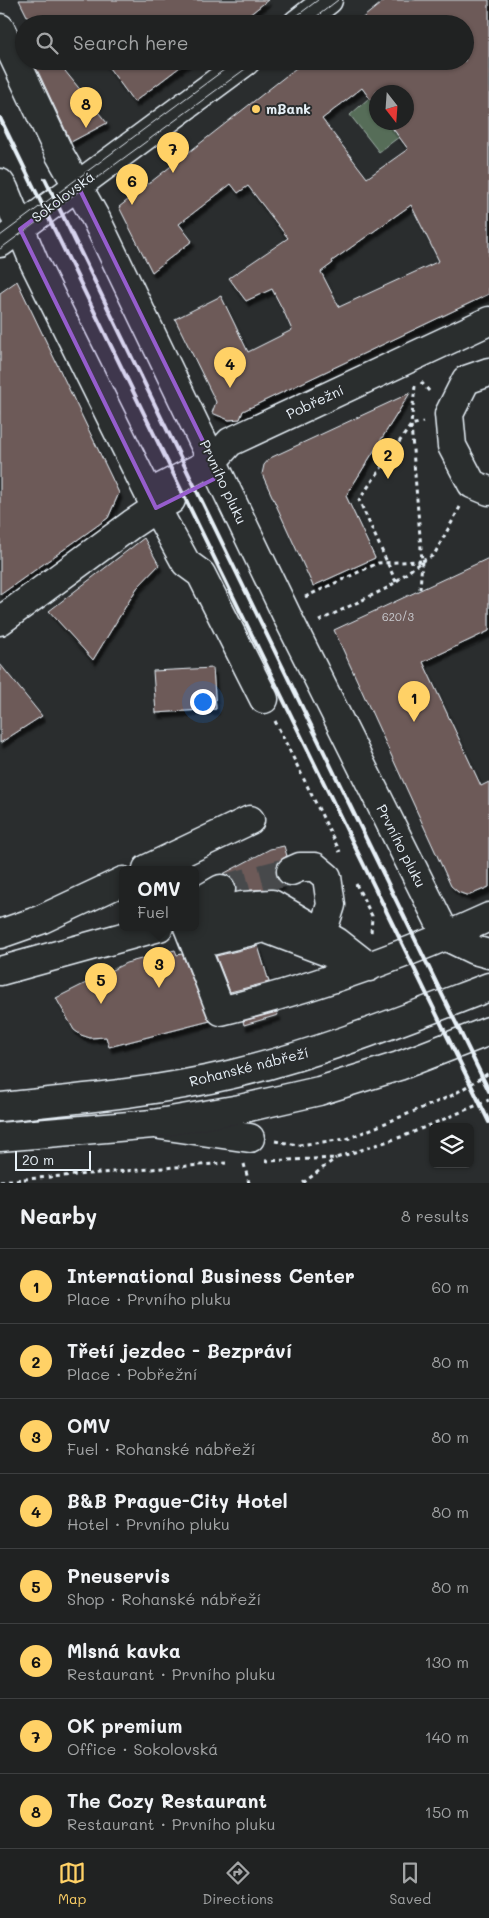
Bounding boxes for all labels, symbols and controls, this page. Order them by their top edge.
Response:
search box [15,15,474,70]
icon: search [33,29,61,57]
text: Search here [73,30,189,55]
north arrow [369,85,414,130]
pin: 8 [70,87,102,128]
place label: mBank [266,99,311,118]
marker: mBank [250,103,262,115]
pin: 7 [157,132,189,173]
pin: 6 [116,164,148,205]
street label: Sokolovská [27,167,98,226]
pin: 4 [214,347,246,388]
street label: Pobřežní [283,380,347,423]
street label: Prvního pluku [196,437,251,527]
pin: 2 [372,438,404,479]
house number: 620/3 [382,609,414,624]
pin: 1 [398,681,430,722]
your location [190,689,216,715]
street label: Prvního pluku [372,801,431,891]
popup [119,866,199,931]
text: OMV [137,876,181,901]
text: Fuel [137,901,169,922]
pin: 3 [143,947,175,988]
pin: 5 [85,963,117,1004]
street label: Rohanské nábřeží [187,1043,311,1091]
map controls [429,1123,474,1168]
button: layers [429,1123,474,1168]
scale bar [15,1148,91,1171]
text: 20 m [22,1150,54,1169]
text: Nearby [20,1202,97,1229]
text: 8 results [401,1205,469,1226]
text: International Business Center [67,1263,355,1288]
text: 1 [32,1276,40,1297]
text: 60 m [432,1276,469,1297]
text: Place · Prvního pluku [67,1288,231,1309]
text: Třetí jezdec - Bezpráví [67,1338,292,1363]
text: 2 [32,1351,40,1372]
text: 80 m [432,1351,469,1372]
text: Place · Pobřežní [67,1363,197,1384]
text: OMV [67,1413,110,1438]
text: 3 [31,1426,41,1447]
text: 80 m [432,1426,469,1447]
text: Fuel · Rohanské nábřeží [67,1438,256,1459]
text: B&B Prague-City Hotel [67,1488,288,1513]
text: 4 [31,1501,41,1522]
text: 80 m [432,1501,469,1522]
text: Hotel · Prvního pluku [67,1513,230,1534]
text: Pneuservis [67,1563,170,1588]
text: 5 [31,1576,41,1597]
text: 80 m [432,1576,469,1597]
text: Shop · Rohanské nábřeží [67,1588,261,1609]
text: Mlsná kavka [67,1638,181,1663]
text: 6 [31,1651,41,1672]
text: 130 m [425,1651,469,1672]
text: Restaurant · Prvního pluku [67,1663,276,1684]
text: OK premium [67,1713,182,1738]
text: 7 [32,1726,40,1747]
text: 140 m [425,1726,469,1747]
text: Office · Sokolovská [67,1738,218,1759]
text: The Cozy Restaurant [67,1788,267,1813]
text: 8 [31,1801,41,1822]
text: 150 m [425,1801,469,1822]
text: Restaurant · Prvního pluku [67,1813,276,1834]
tab: Map [58,1859,86,1908]
tab: Directions [202,1859,274,1908]
tab: Saved [389,1859,431,1908]

